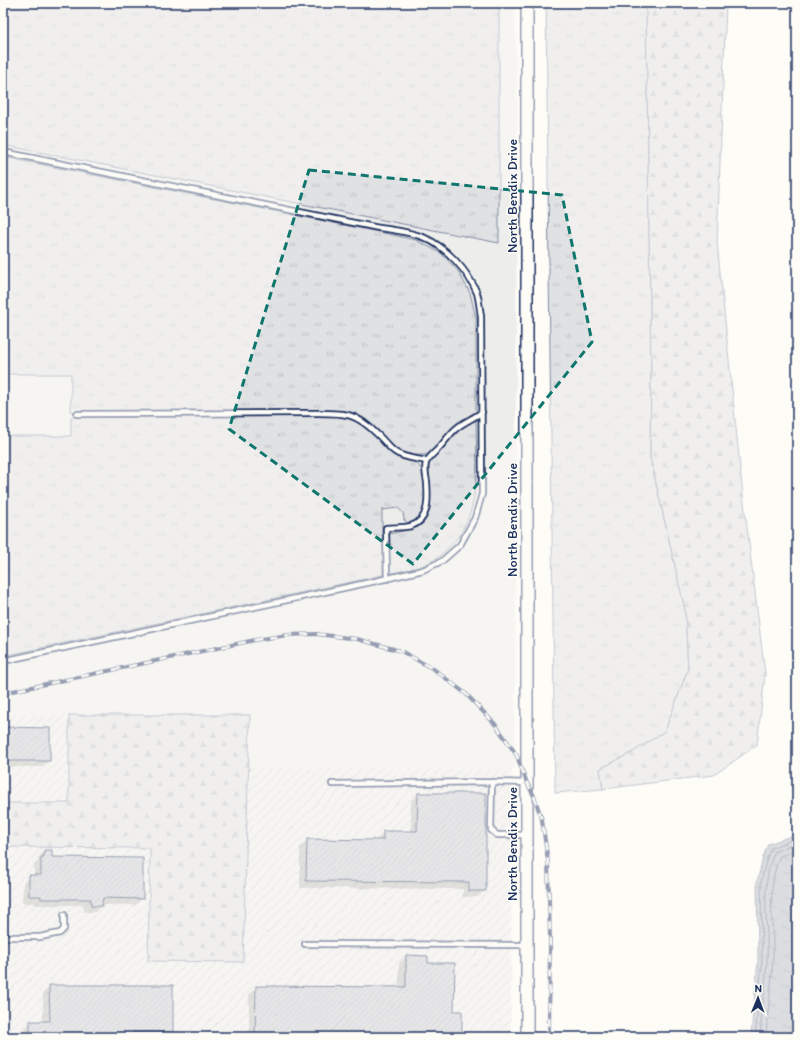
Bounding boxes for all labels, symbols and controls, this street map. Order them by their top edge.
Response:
street label: North Bendix Drive [504,139,521,253]
street label: North Bendix Drive [504,463,521,577]
street label: North Bendix Drive [504,787,521,901]
north arrow [738,978,778,1018]
text: N [754,982,762,995]

